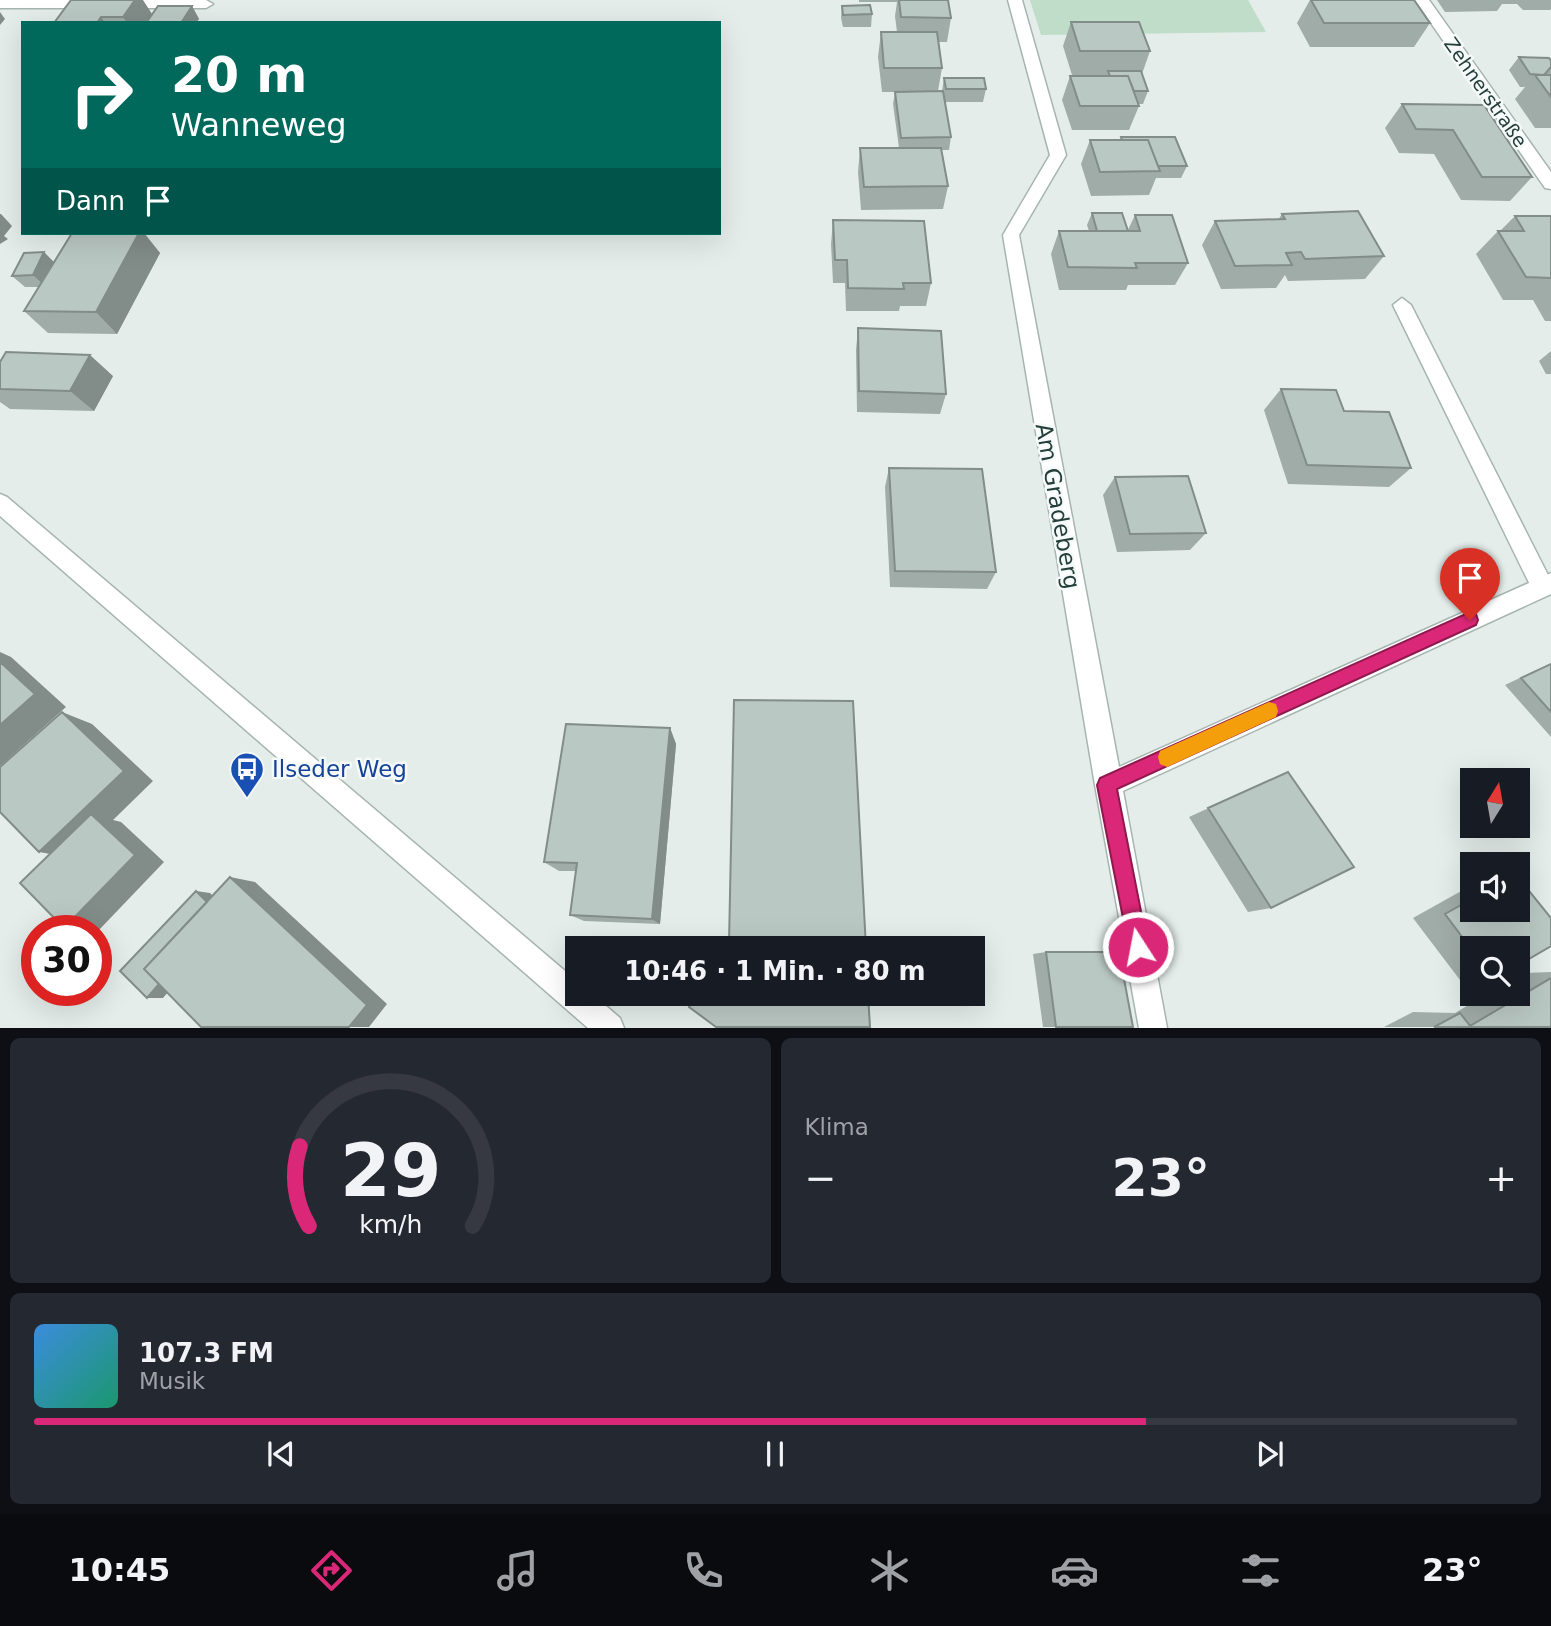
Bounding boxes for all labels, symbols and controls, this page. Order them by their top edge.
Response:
street label: Zehnerstraße [1440,33,1532,151]
text: 20 m [171,47,307,104]
icon: right [56,49,147,140]
text: Wanneweg [171,106,347,144]
icon: arrive [139,182,177,220]
text: Dann [56,186,125,216]
street label: Am Gradeberg [1031,421,1085,591]
pin [1440,548,1500,620]
icon: arrive [1451,559,1489,597]
bus stop icon: Ilseder Weg [228,750,266,799]
place label: Ilseder Weg [272,756,407,782]
north arrow [1460,768,1530,838]
map controls [1460,768,1530,1006]
button: sound [1460,852,1530,922]
position arrow [1101,910,1175,984]
speed limit sign: 30 [21,915,112,1006]
button: search [1460,936,1530,1006]
text: 10:46 · 1 Min. · 80 m [624,956,926,986]
text: Klima [805,1114,869,1140]
text: 29 [340,1129,441,1214]
text: 23° [1112,1148,1210,1208]
text: − [805,1156,836,1200]
text: + [1485,1156,1517,1200]
text: km/h [359,1210,422,1239]
text: 107.3 FM [139,1338,274,1368]
text: Musik [139,1368,205,1394]
icon: previous [262,1435,300,1473]
icon: pause [756,1435,794,1473]
icon: next [1251,1435,1289,1473]
icon: directions [307,1546,356,1595]
icon: music [493,1546,542,1595]
icon: phone [679,1546,728,1595]
icon: climate [865,1546,914,1595]
icon: car [1050,1546,1099,1595]
icon: filters [1236,1546,1285,1595]
text: 10:45 [68,1551,170,1589]
text: 23° [1422,1551,1482,1589]

